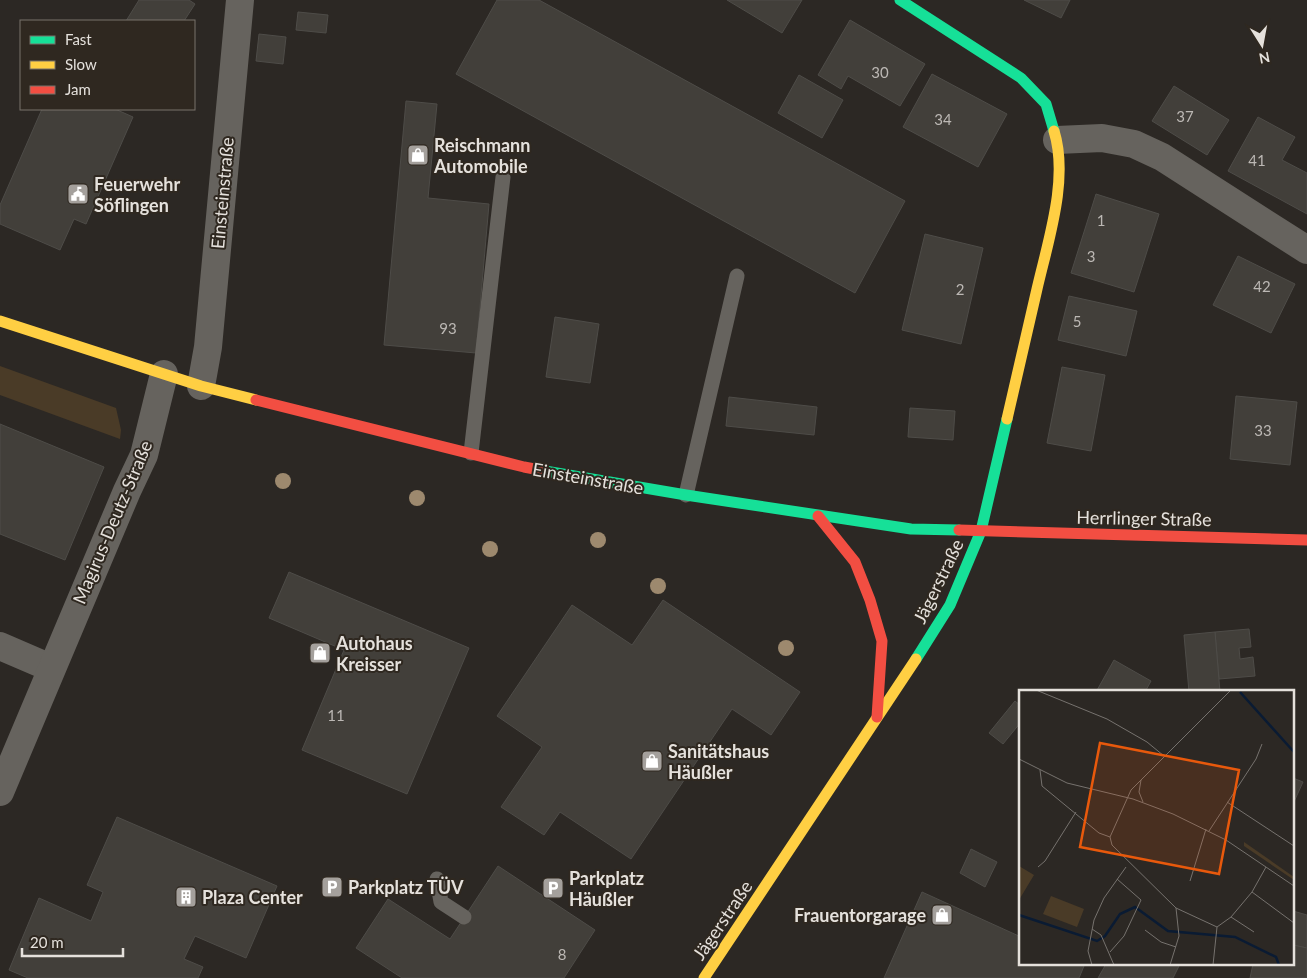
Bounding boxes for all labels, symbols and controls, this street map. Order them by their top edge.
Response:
legend [20,20,195,110]
north arrow [1237,20,1287,70]
text: Fast [65,30,92,48]
text: N [1258,49,1271,68]
text: Slow [65,55,97,73]
house number: 30 [871,63,889,81]
text: Jam [65,80,91,98]
house number: 37 [1176,107,1194,125]
house number: 34 [934,110,952,128]
place label: Reischmann Automobile [433,134,530,177]
street label: Einsteinstraße [206,136,238,250]
shop icon: Reischmann Automobile [406,143,430,167]
house number: 41 [1248,151,1266,169]
place label: Feuerwehr Söflingen [94,173,181,216]
public building icon: Feuerwehr Söflingen [66,182,90,206]
house number: 1 [1097,211,1105,229]
house number: 3 [1087,247,1095,265]
house number: 42 [1253,277,1271,295]
house number: 2 [956,280,964,298]
house number: 5 [1073,312,1081,330]
house number: 93 [439,319,457,337]
house number: 33 [1254,421,1272,439]
street label: Magirus-Deutz-Straße [68,437,156,607]
street label: Einsteinstraße [531,457,645,499]
street label: Herrlinger Straße [1076,506,1212,530]
street label: Jägerstraße [908,535,968,627]
place label: Autohaus Kreisser [335,632,413,675]
shop icon: Autohaus Kreisser [308,641,332,665]
inset map [1019,690,1294,966]
house number: 11 [327,706,345,724]
place label: Sanitätshaus Häußler [668,740,769,783]
shop icon: Sanitätshaus Häußler [640,749,664,773]
place label: Parkplatz Häußler [569,867,644,910]
parking icon: Parkplatz TÜV [320,875,344,899]
place label: Parkplatz TÜV [348,876,464,898]
parking icon: Parkplatz Häußler [541,876,565,900]
street label: Jägerstraße [687,876,757,964]
building icon: Plaza Center [174,885,198,909]
place label: Plaza Center [202,886,303,908]
shop icon: Frauentorgarage [930,903,954,927]
place label: Frauentorgarage [794,904,926,926]
scale bar [22,926,124,958]
text: 20 m [30,933,64,951]
house number: 8 [558,945,566,963]

